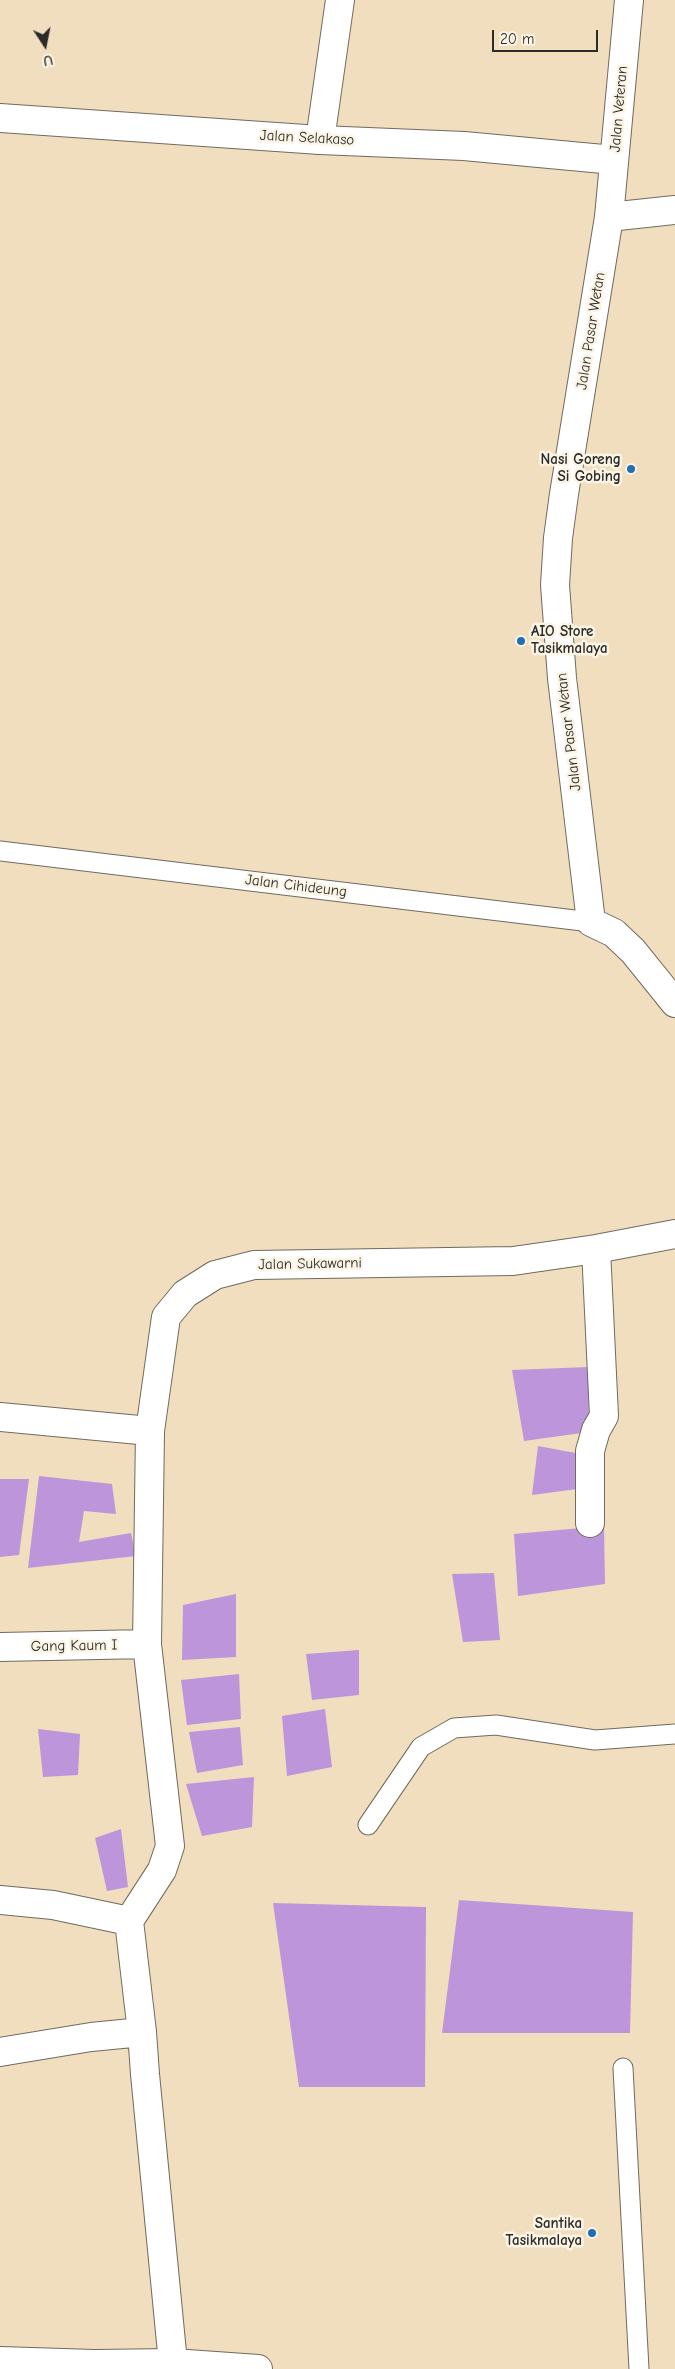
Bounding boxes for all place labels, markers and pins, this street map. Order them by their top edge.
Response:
place label: Nasi Goreng Si Gobing [541,451,621,486]
marker: Nasi Goreng Si Gobing [625,463,637,475]
place label: AIO Store Tasikmalaya [531,623,608,658]
marker: AIO Store Tasikmalaya [515,635,527,647]
place label: Santika Tasikmalaya [505,2215,582,2250]
marker: Santika Tasikmalaya [586,2227,598,2239]

